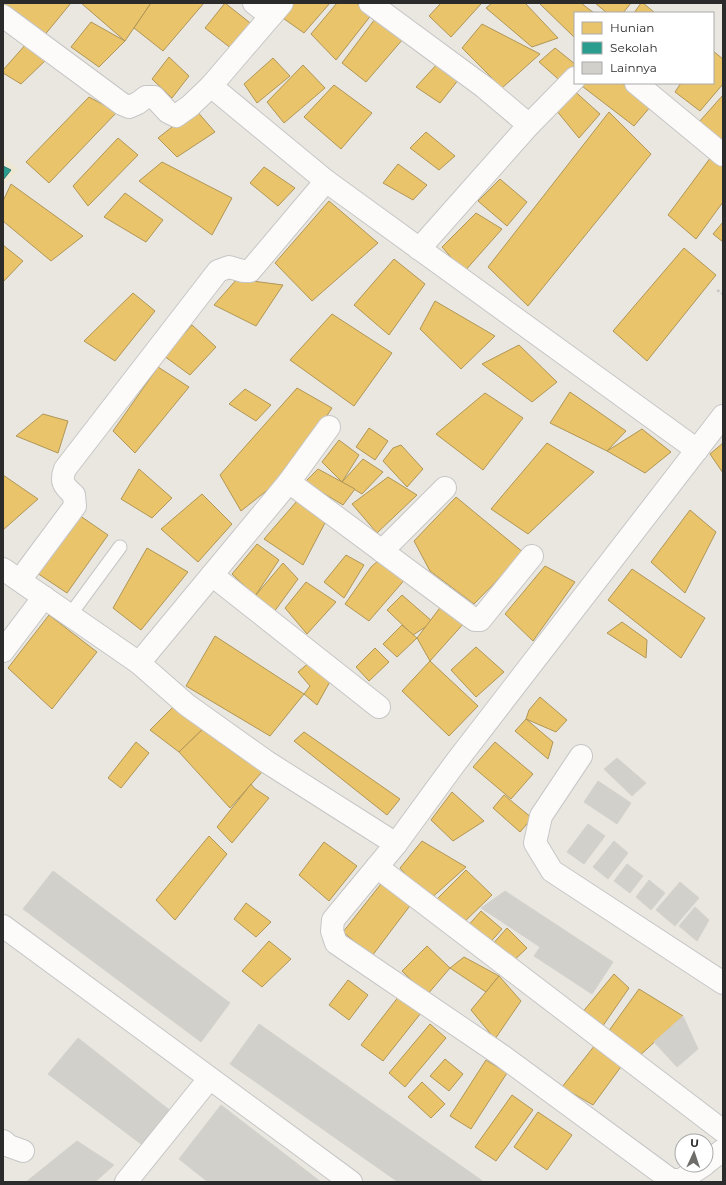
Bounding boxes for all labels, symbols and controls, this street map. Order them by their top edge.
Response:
legend [574,12,714,84]
text: Hunian [610,20,654,35]
text: Sekolah [610,40,658,55]
text: Lainnya [610,60,657,75]
north arrow [674,1133,714,1173]
text: U [690,1136,699,1150]

